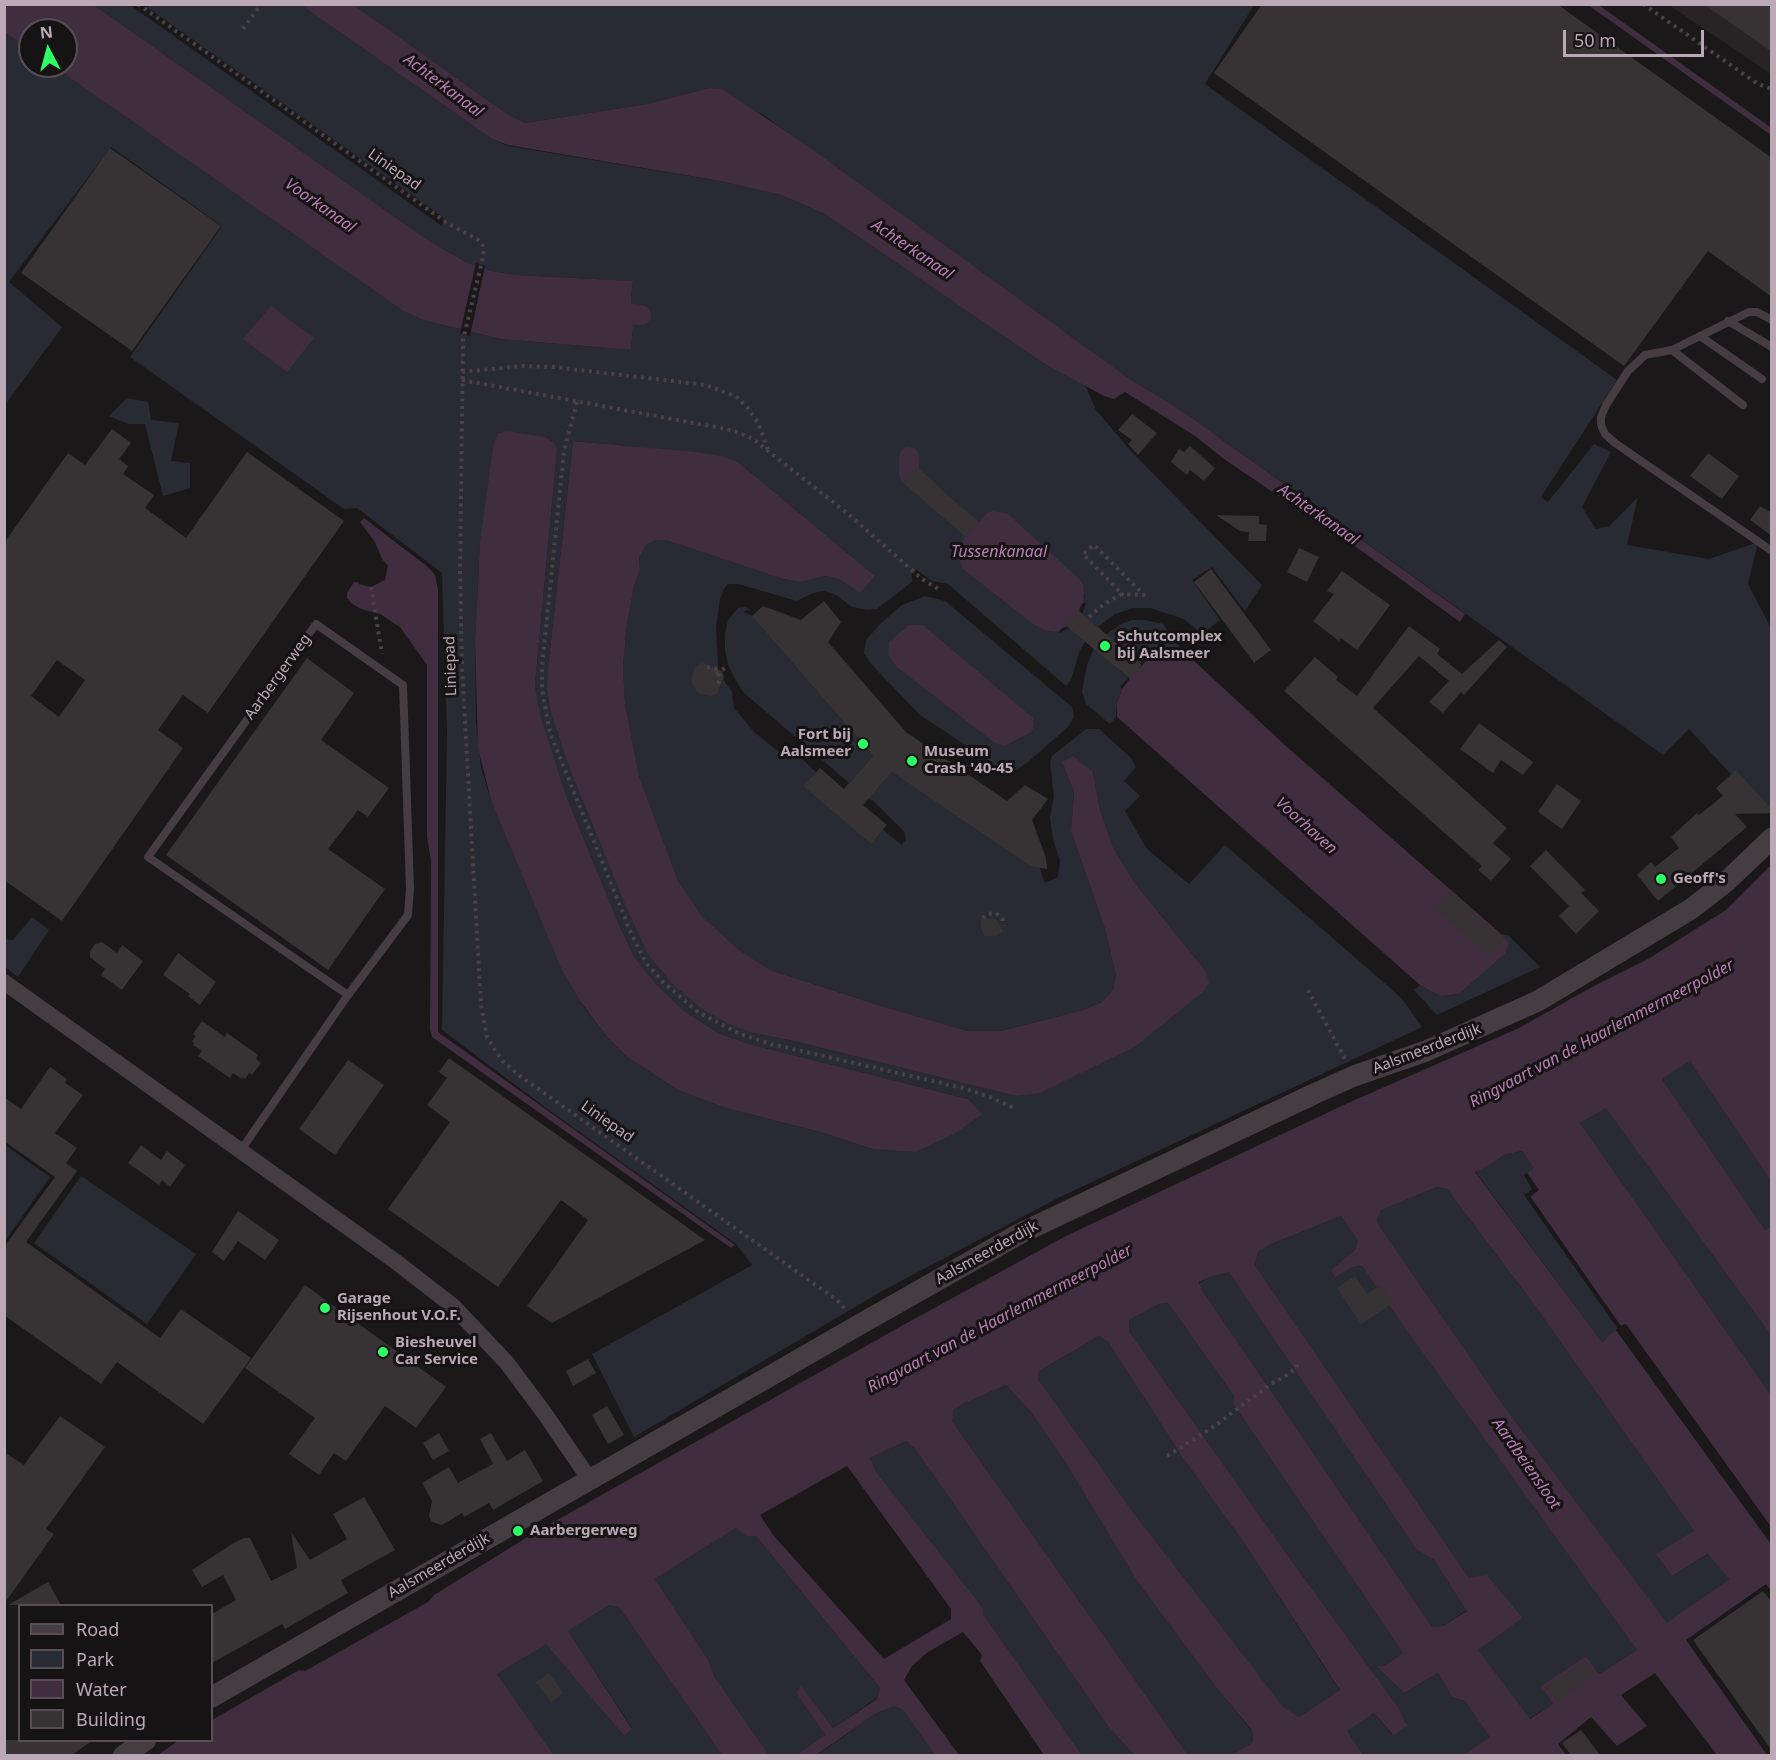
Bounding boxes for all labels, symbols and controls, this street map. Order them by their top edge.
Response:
north arrow [18,18,78,78]
scale bar [1566,18,1707,56]
text: N [39,20,54,44]
text: 50 m [1574,28,1616,52]
water label: Achterkanaal [400,50,486,122]
street label: Liniepad [364,145,424,195]
water label: Voorkanaal [281,175,359,237]
water label: Achterkanaal [868,216,956,284]
water label: Achterkanaal [1274,480,1362,550]
water label: Tussenkanaal [951,542,1047,562]
place label: Schutcomplex bij Aalsmeer [1117,628,1222,663]
street label: Aarbergerweg [241,631,315,723]
street label: Liniepad [441,636,461,696]
marker: Schutcomplex bij Aalsmeer [1098,639,1112,653]
place label: Fort bij Aalsmeer [780,726,851,761]
marker: Fort bij Aalsmeer [856,737,870,751]
place label: Museum Crash '40-45 [924,743,1013,778]
marker: Museum Crash '40-45 [905,754,919,768]
water label: Voorhaven [1271,793,1341,859]
place label: Geoff's [1673,870,1726,888]
marker: Geoff's [1654,872,1668,886]
water label: Ringvaart van de Haarlemmermeerpolder [1466,956,1738,1112]
street label: Aalsmeerderdijk [1370,1020,1484,1078]
street label: Liniepad [577,1097,637,1147]
street label: Aalsmeerderdijk [933,1217,1041,1289]
water label: Ringvaart van de Haarlemmermeerpolder [864,1241,1136,1397]
place label: Garage Rijsenhout V.O.F. [337,1290,461,1325]
marker: Garage Rijsenhout V.O.F. [318,1301,332,1315]
place label: Biesheuvel Car Service [395,1334,478,1369]
marker: Biesheuvel Car Service [376,1345,390,1359]
water label: Aardbeiensloot [1488,1415,1564,1513]
place label: Aarbergerweg [530,1522,637,1540]
marker: Aarbergerweg [511,1524,525,1538]
street label: Aalsmeerderdijk [385,1530,493,1602]
legend [18,1604,213,1742]
text: Road [76,1617,119,1641]
text: Park [76,1647,114,1671]
text: Water [76,1677,127,1701]
text: Building [76,1707,146,1731]

